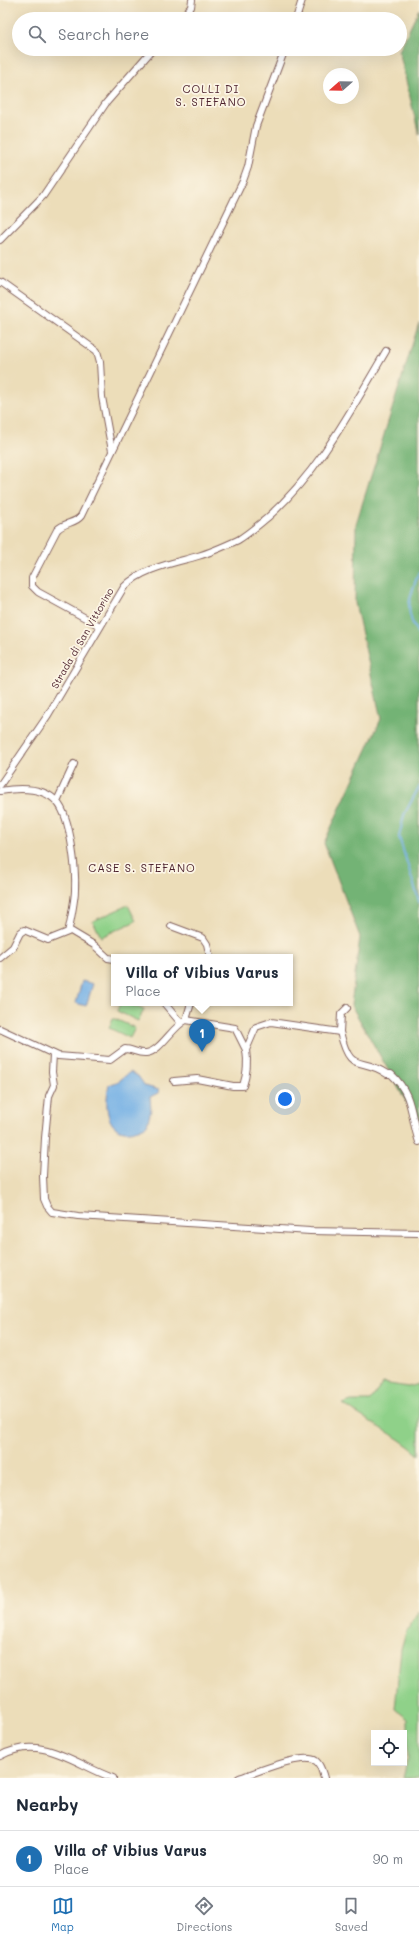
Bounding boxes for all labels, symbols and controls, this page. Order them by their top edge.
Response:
search box [12,12,407,56]
icon: search [26,23,48,45]
text: Search here [58,24,149,44]
north arrow [323,68,359,104]
district label: COLLI DI S. STEFANO [176,81,246,109]
street label: Strada di San Vittorino [47,585,117,691]
district label: CASE S. STEFANO [88,860,196,875]
popup [111,954,293,1006]
text: Villa of Vibius Varus [126,962,278,982]
text: Place [126,982,161,999]
pin: 1 [189,1019,215,1052]
your location [275,1089,295,1109]
map controls [371,1730,407,1766]
button: locate [371,1730,407,1766]
text: Nearby [16,1793,78,1815]
text: Villa of Vibius Varus [54,1840,207,1860]
text: 1 [26,1850,32,1867]
text: 90 m [373,1850,403,1867]
text: Place [54,1860,89,1877]
tab: Map [51,1895,74,1934]
tab: Directions [176,1895,232,1934]
tab: Saved [335,1895,368,1934]

